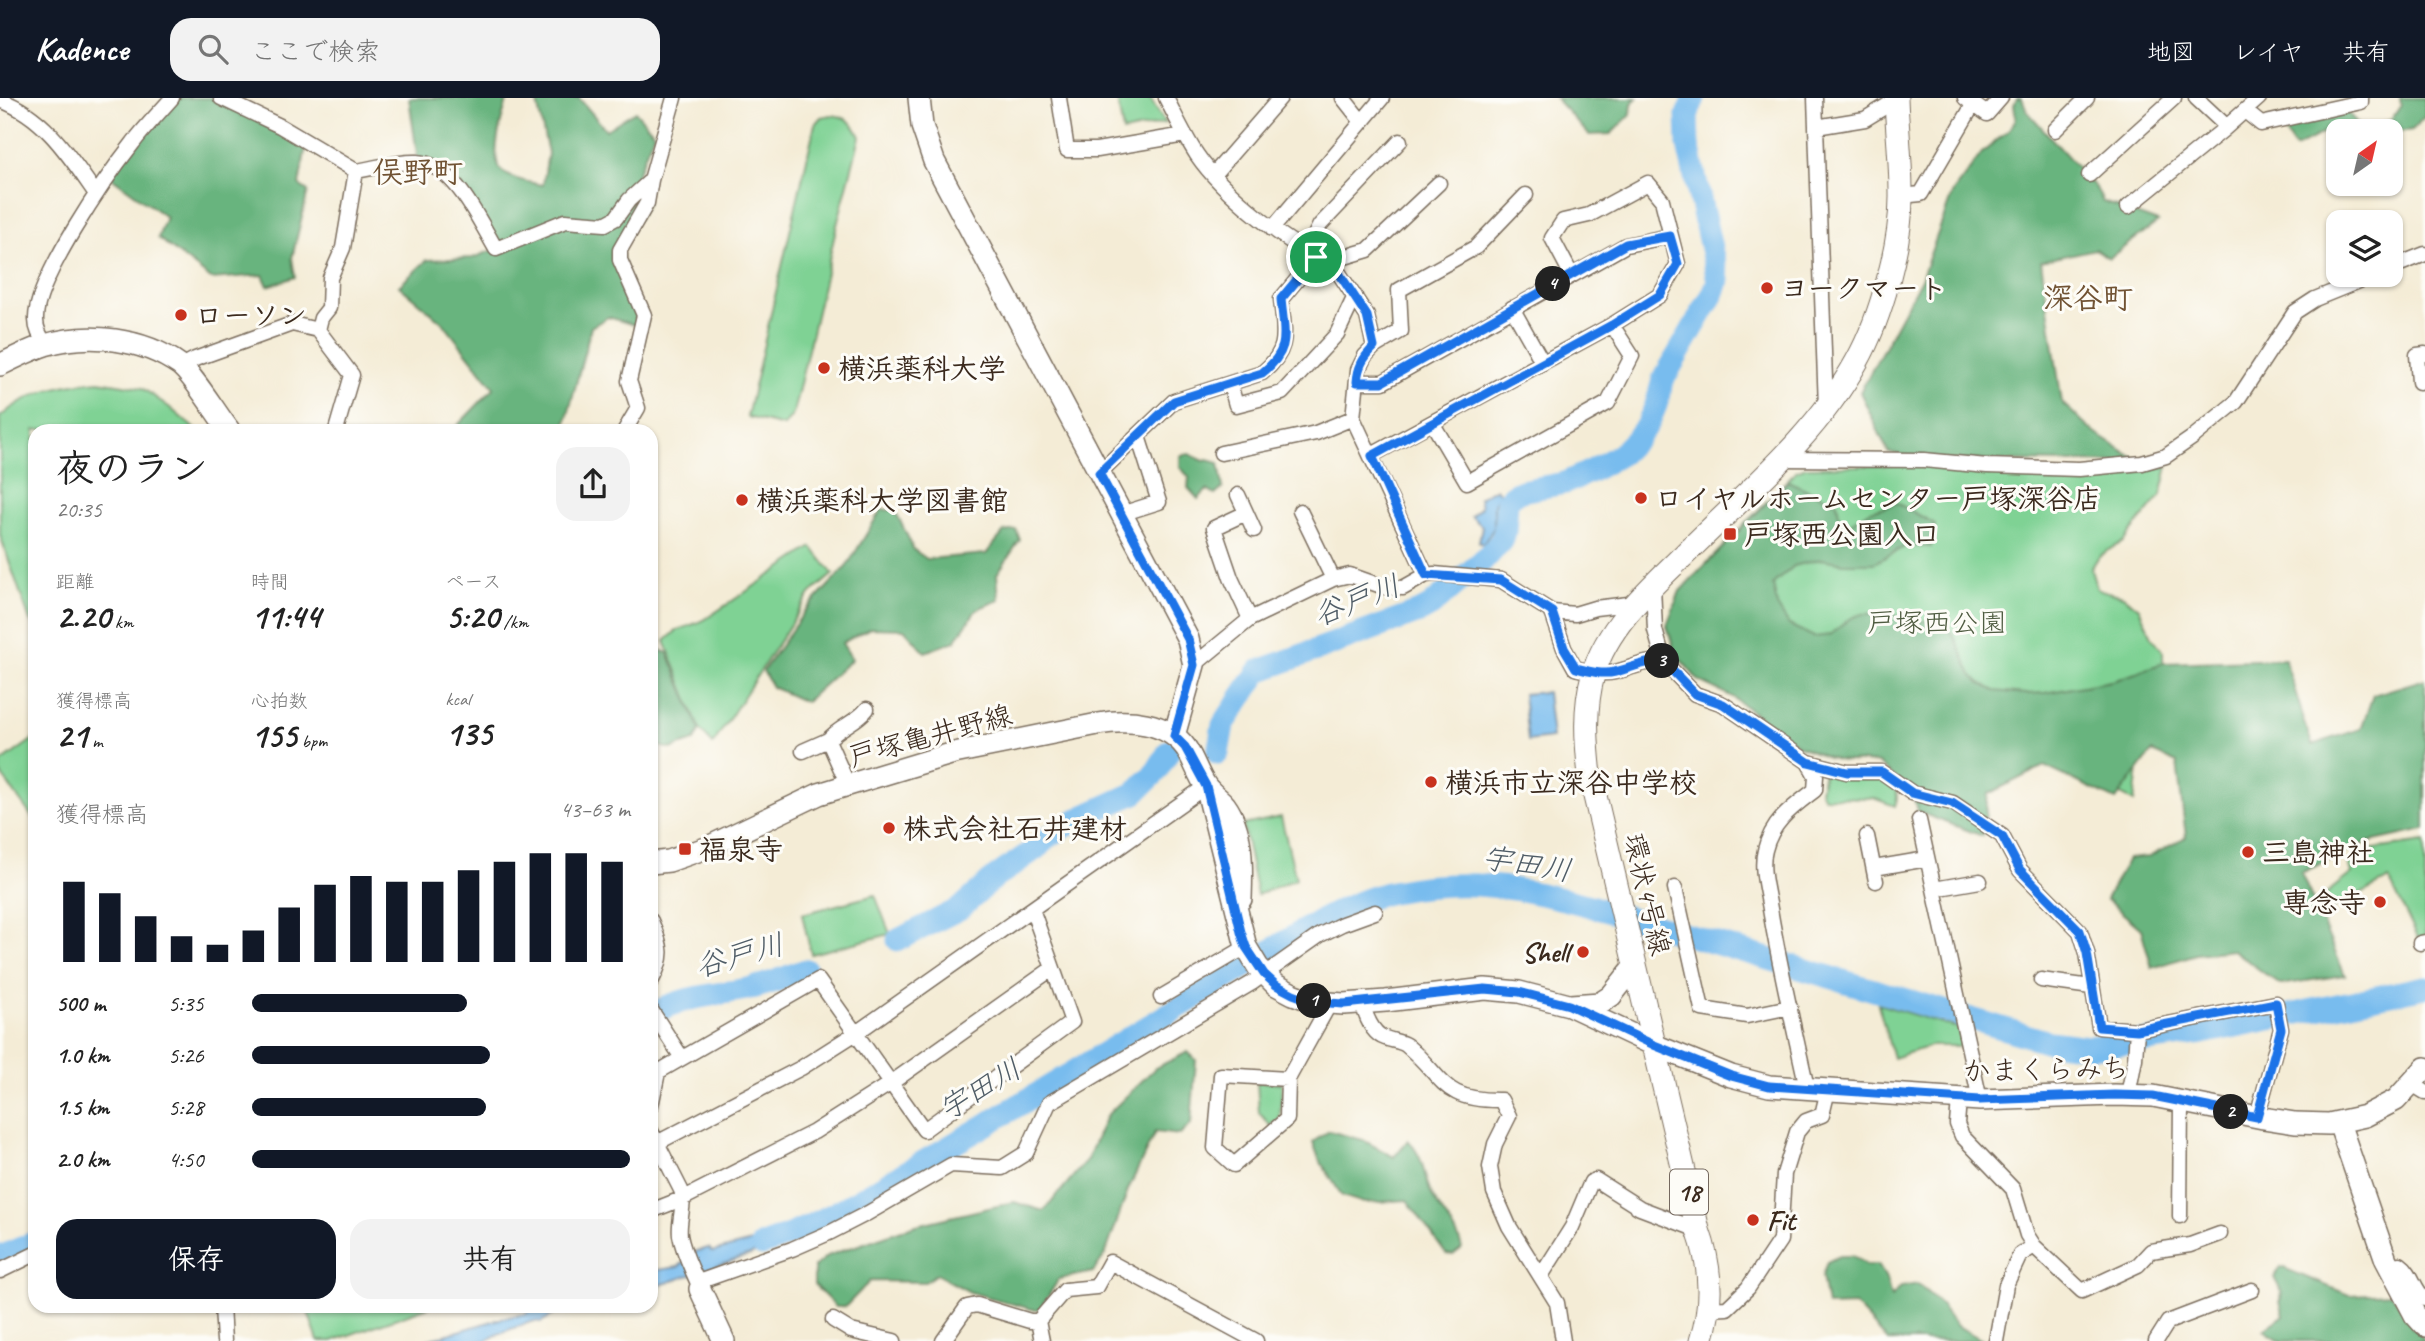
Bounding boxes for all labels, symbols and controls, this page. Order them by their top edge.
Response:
search box [170,18,660,81]
text: Kadence [35,28,128,70]
icon: search [194,30,232,68]
text: ここで検索 [250,35,380,68]
text: 地図 [2147,37,2195,67]
text: レイヤ [2233,37,2304,67]
text: 共有 [2342,37,2390,67]
north arrow [2326,119,2403,196]
map controls [2326,119,2403,287]
district label: 俣野町 [373,153,463,191]
button: layers [2326,210,2403,287]
pin [1286,227,1346,287]
icon: arrive [1297,238,1335,276]
pin: 4 [1536,266,1570,302]
text: 4 [1548,271,1557,295]
place label: ヨークマート [1781,271,1947,306]
district label: 深谷町 [2043,279,2133,317]
marker: ヨークマート [1759,280,1775,296]
place label: ローソン [195,298,307,333]
marker: ローソン [173,307,189,323]
place label: 横浜薬科大学 [838,351,1006,386]
marker: 横浜薬科大学 [816,360,832,376]
text: 夜のラン [56,445,208,492]
button: share [556,447,630,521]
place label: ロイヤルホームセンター戸塚深谷店 [1655,481,2101,516]
place label: 横浜薬科大学図書館 [756,483,1008,518]
marker: ロイヤルホームセンター戸塚深谷店 [1633,490,1649,506]
marker: 横浜薬科大学図書館 [734,492,750,508]
text: 20:35 [56,495,102,524]
place label: 戸塚西公園入口 [1744,517,1940,552]
marker: 戸塚西公園入口 [1722,526,1738,542]
water label: 谷戸川 [1308,566,1406,634]
text: 距離 [56,570,94,594]
text: 時間 [251,570,289,594]
text: ペース [445,570,501,594]
text: 2.20 [56,594,110,639]
text: 11:44 [251,594,321,639]
text: 5:20 [445,594,499,639]
park label: 戸塚西公園 [1867,605,2007,640]
text: km [110,610,133,634]
text: /km [499,610,528,634]
pin: 3 [1644,644,1680,678]
text: 3 [1657,648,1666,672]
text: kcal [445,687,470,711]
text: 獲得標高 [56,689,132,713]
text: 心拍数 [251,689,308,713]
street label: 戸塚亀井野線 [844,697,1016,774]
text: 135 [445,711,492,756]
text: 21 [56,713,88,758]
text: 155 [251,713,297,758]
text: m [88,729,103,753]
text: bpm [297,729,327,753]
place label: 横浜市立深谷中学校 [1445,765,1697,800]
marker: 横浜市立深谷中学校 [1423,774,1439,790]
text: 43–63 m [560,795,630,824]
text: 獲得標高 [56,800,148,829]
place label: 株式会社石井建材 [903,811,1127,846]
marker: 株式会社石井建材 [881,820,897,836]
street label: 環状4号線 [1616,829,1679,959]
place label: 福泉寺 [699,832,783,867]
place label: 三島神社 [2262,835,2374,870]
water label: 宇田川 [1480,838,1574,890]
marker: 福泉寺 [677,841,693,857]
marker: 三島神社 [2240,844,2256,860]
place label: 専念寺 [2282,885,2366,920]
marker: 専念寺 [2372,894,2388,910]
water label: 谷戸川 [692,925,788,985]
place label: Shell [1522,935,1574,970]
marker: Shell [1575,944,1591,960]
pin: 1 [1296,984,1332,1018]
text: 1 [1309,988,1318,1012]
text: 500 m [56,989,105,1018]
text: 5:35 [168,989,204,1018]
text: 1.0 km [56,1041,110,1070]
text: 5:26 [168,1041,204,1070]
water label: 宇田川 [932,1050,1028,1128]
street label: かまくらみち [1962,1051,2130,1088]
text: 1.5 km [56,1093,109,1122]
text: 5:28 [168,1093,204,1122]
pin: 2 [2214,1094,2248,1130]
text: 2 [2226,1099,2235,1123]
text: 2.0 km [56,1145,110,1174]
text: 4:50 [168,1145,204,1174]
road number: 18 [1670,1170,1708,1214]
place label: Fit [1767,1203,1798,1238]
marker: Fit [1745,1212,1761,1228]
button: 保存 [56,1219,336,1299]
button: 共有 [350,1219,630,1299]

